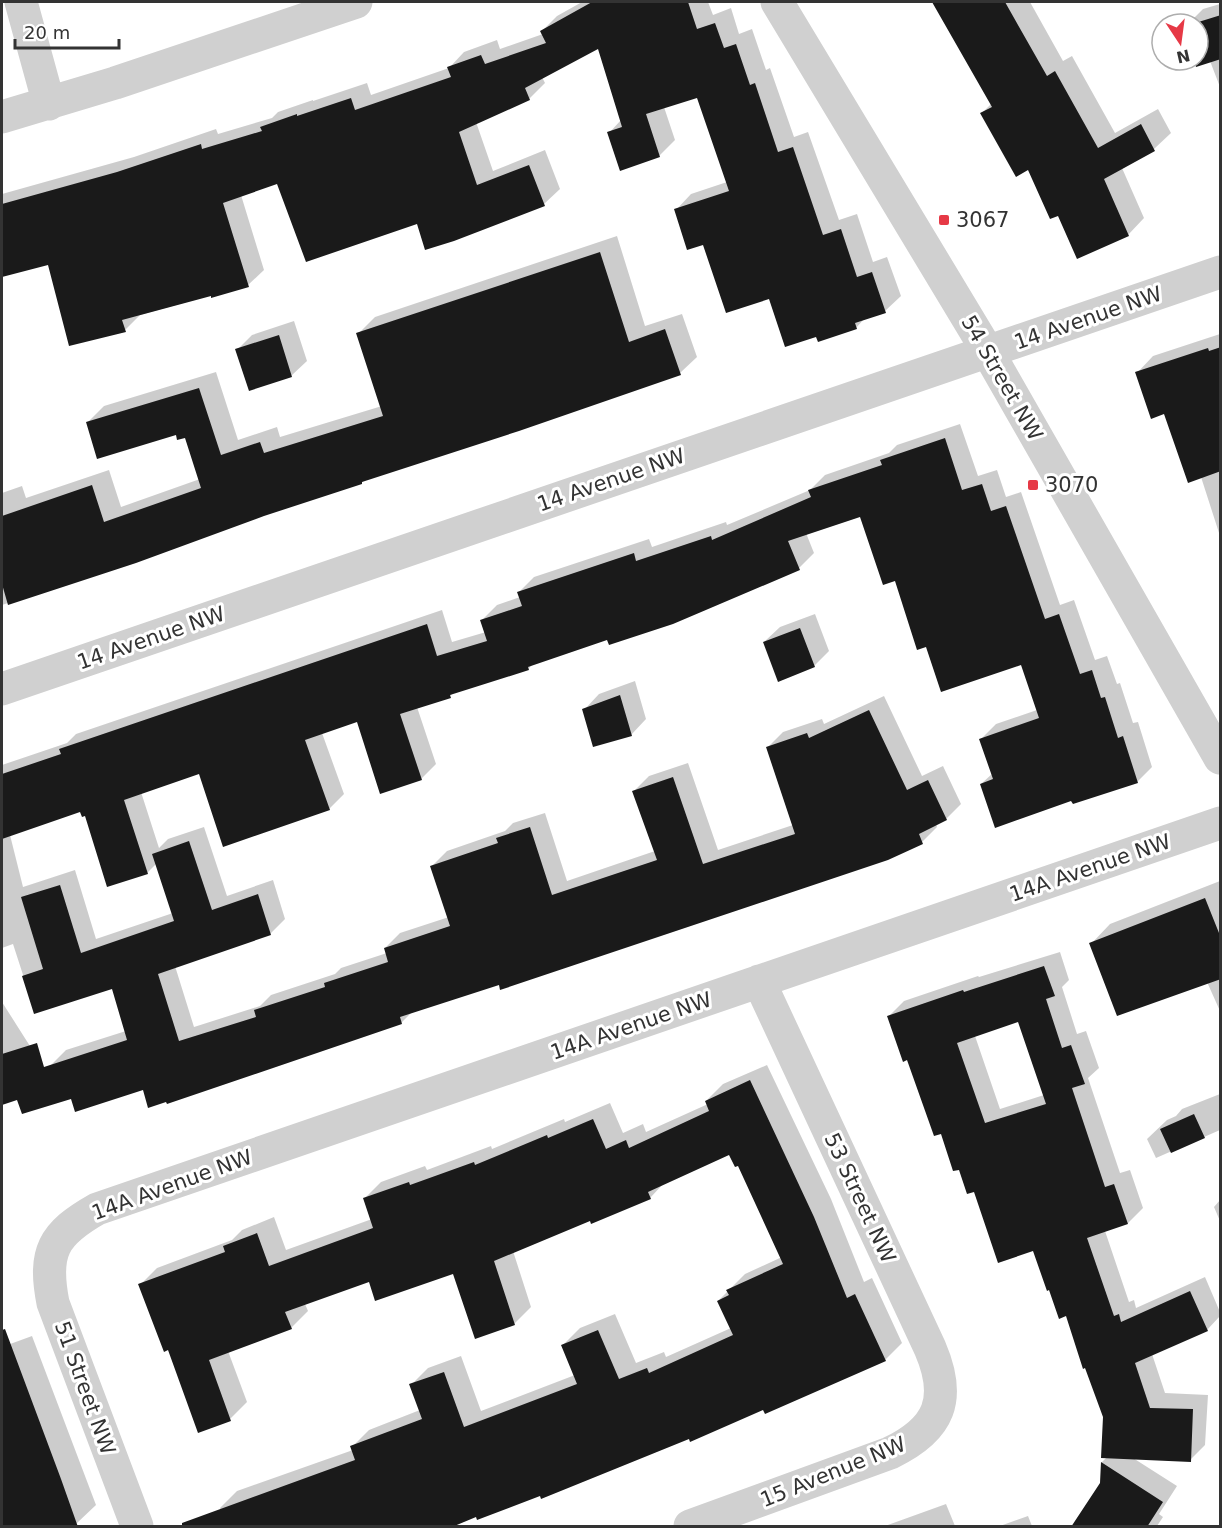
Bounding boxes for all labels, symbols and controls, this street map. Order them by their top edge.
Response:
scale bar [15,12,118,50]
north arrow [1150,12,1210,72]
text: 20 m [24,22,70,43]
text: N [1175,45,1192,67]
place label: 3067 [956,208,1009,232]
marker: 3067 [937,213,951,227]
street label: 14 Avenue NW [1011,281,1165,355]
street label: 54 Street NW [957,311,1048,445]
street label: 14 Avenue NW [534,443,688,517]
place label: 3070 [1045,473,1098,497]
marker: 3070 [1026,478,1040,492]
street label: 14 Avenue NW [74,601,228,675]
street label: 14A Avenue NW [1006,829,1174,907]
street label: 14A Avenue NW [547,987,715,1065]
street label: 53 Street NW [819,1129,901,1267]
street label: 14A Avenue NW [89,1145,256,1225]
street label: 51 Street NW [50,1318,120,1458]
street label: 15 Avenue NW [757,1432,909,1512]

